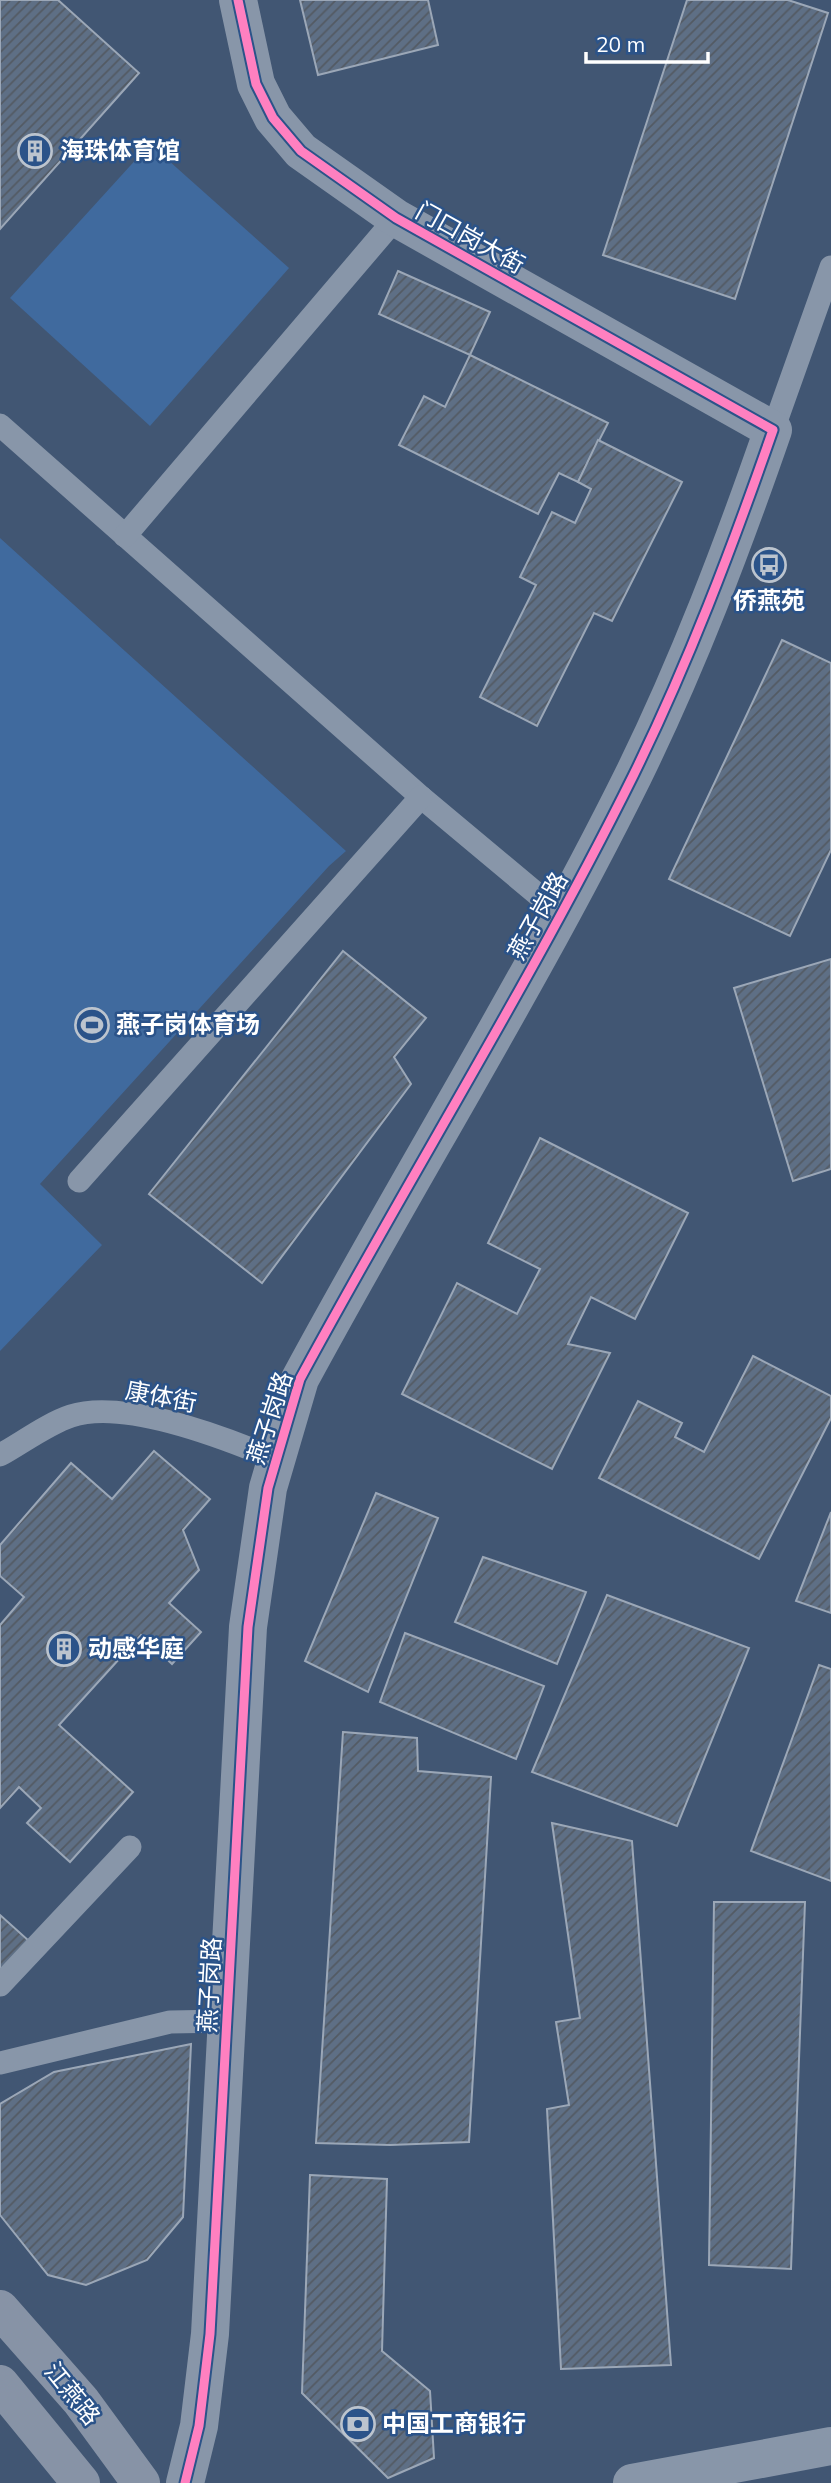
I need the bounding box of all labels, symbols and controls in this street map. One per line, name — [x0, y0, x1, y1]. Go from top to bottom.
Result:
scale bar — [586, 21, 708, 65]
text: 20 m — [596, 31, 645, 57]
building icon: 海珠体育馆 — [16, 132, 54, 170]
place label: 海珠体育馆 — [60, 135, 180, 165]
street label: 门口岗大街 — [411, 195, 530, 279]
bus stop icon: 侨燕苑 — [750, 546, 788, 584]
place label: 侨燕苑 — [733, 585, 805, 615]
street label: 燕子岗路 — [501, 866, 574, 965]
sports icon: 燕子岗体育场 — [73, 1006, 111, 1044]
place label: 燕子岗体育场 — [116, 1009, 260, 1039]
street label: 燕子岗路 — [240, 1367, 298, 1468]
street label: 康体街 — [123, 1374, 199, 1418]
building icon: 动感华庭 — [45, 1630, 83, 1668]
place label: 动感华庭 — [88, 1633, 184, 1663]
street label: 燕子岗路 — [192, 1936, 226, 2034]
street label: 江燕路 — [38, 2356, 107, 2431]
bank icon: 中国工商银行 — [339, 2405, 377, 2443]
place label: 中国工商银行 — [382, 2408, 526, 2438]

